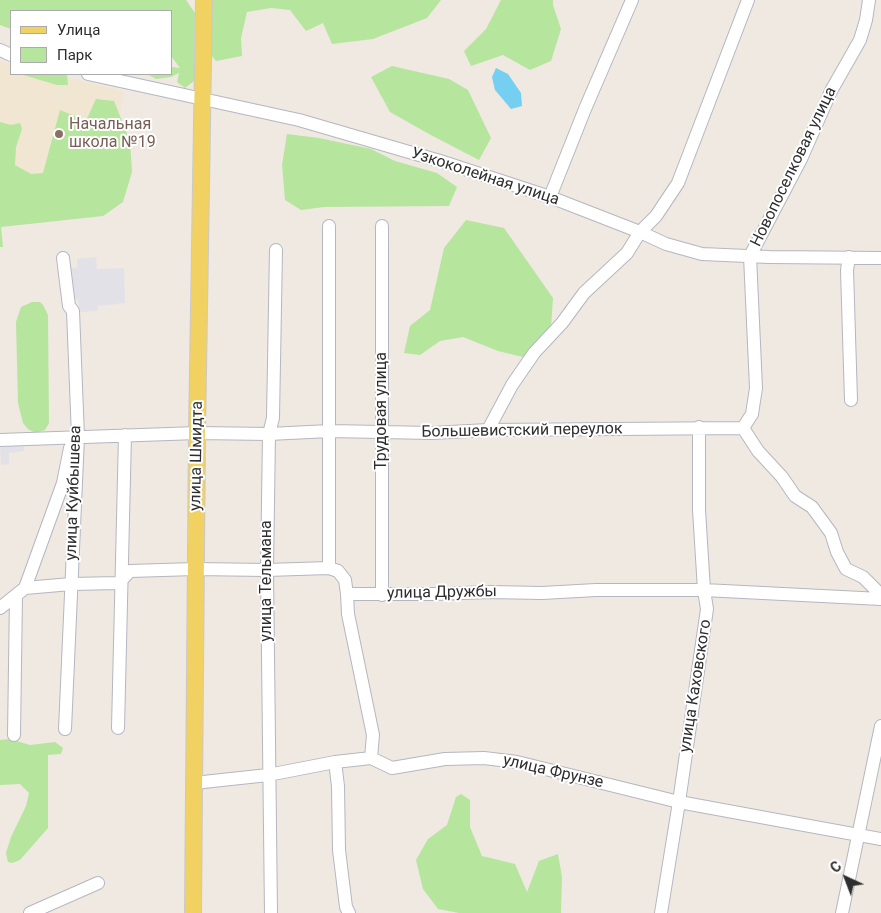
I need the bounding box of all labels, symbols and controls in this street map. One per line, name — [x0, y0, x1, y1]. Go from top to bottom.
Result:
legend — [10, 10, 172, 75]
text: Улица — [57, 21, 100, 39]
text: Парк — [57, 46, 92, 64]
street label: Новопоселковая улица — [747, 84, 841, 250]
place label: Начальная школа №19 — [69, 115, 156, 153]
marker: Начальная школа №19 — [53, 128, 65, 140]
street label: Узкоколейная улица — [409, 144, 561, 210]
street label: Трудовая улица — [372, 352, 392, 470]
street label: улица Шмидта — [186, 401, 208, 511]
street label: Большевистский переулок — [421, 420, 623, 442]
street label: улица Куйбышева — [62, 425, 86, 561]
street label: улица Тельмана — [257, 520, 277, 642]
street label: улица Дружбы — [387, 582, 497, 604]
street label: улица Каховского — [676, 618, 716, 754]
street label: улица Фрунзе — [501, 751, 605, 793]
north arrow — [821, 853, 871, 903]
text: С — [827, 858, 845, 876]

